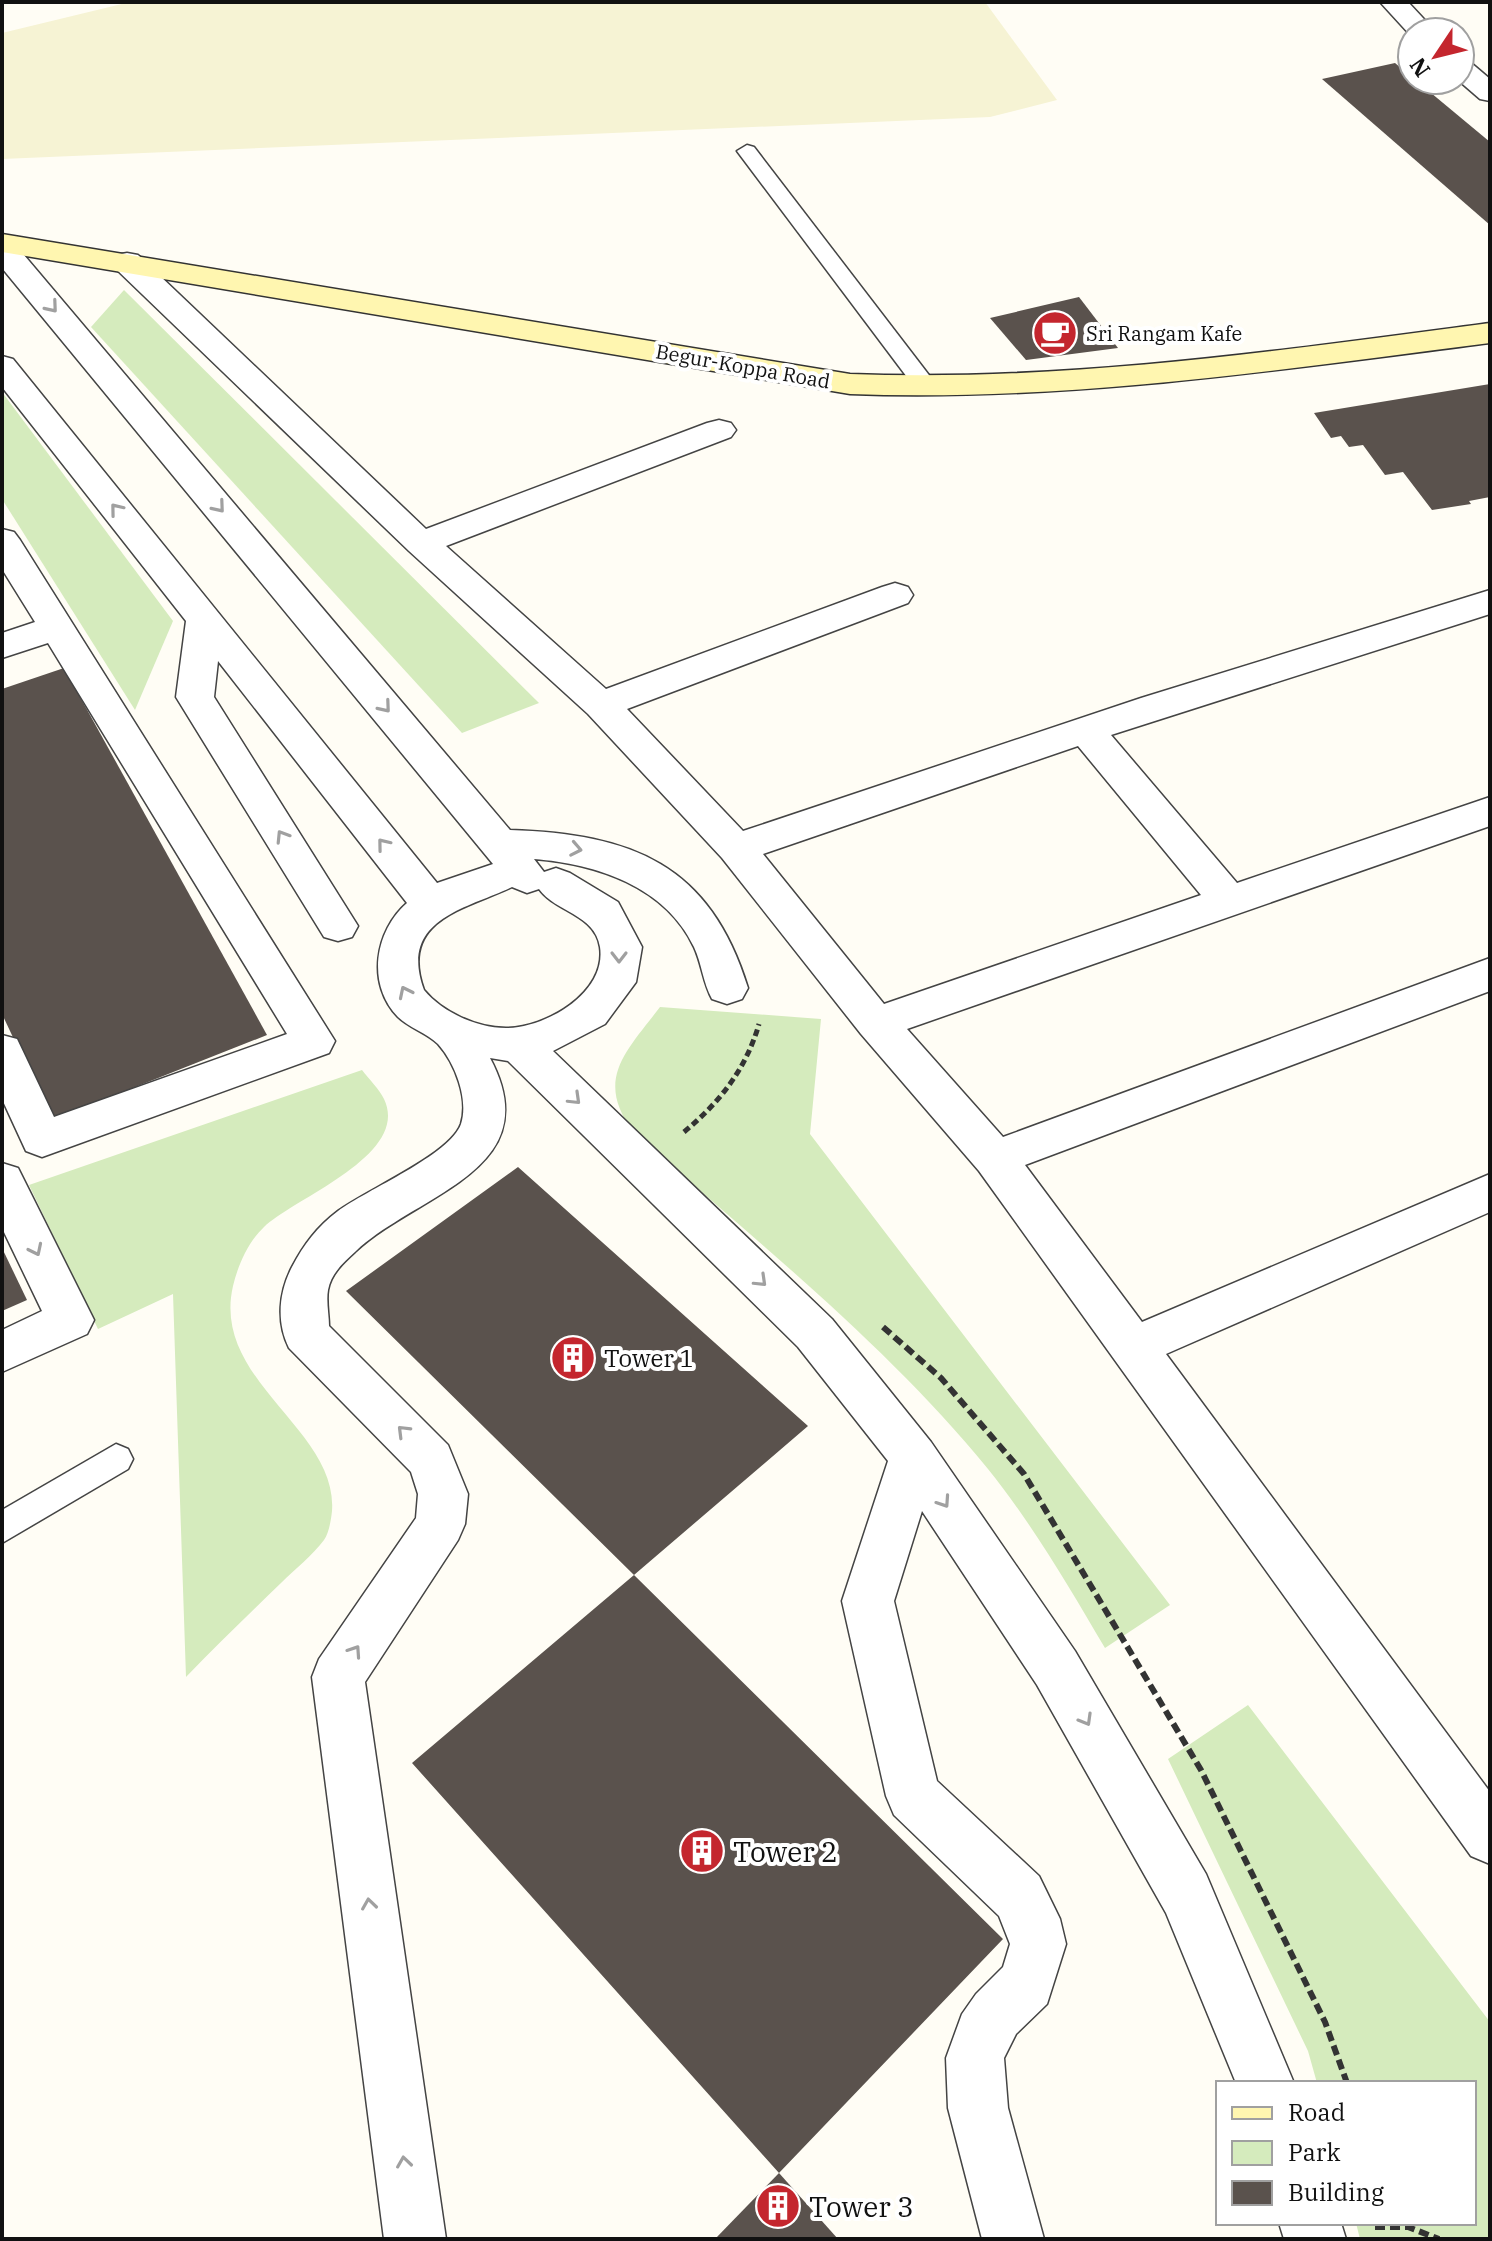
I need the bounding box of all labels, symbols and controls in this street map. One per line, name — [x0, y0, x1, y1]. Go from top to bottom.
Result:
north arrow — [1396, 16, 1476, 96]
text: N — [1402, 52, 1436, 83]
one-way arrow — [43, 298, 57, 313]
cafe icon: Sri Rangam Kafe — [1031, 309, 1079, 357]
place label: Sri Rangam Kafe — [1086, 320, 1242, 347]
street label: Begur-Koppa Road — [654, 337, 832, 395]
one-way arrow — [209, 498, 224, 512]
one-way arrow — [112, 504, 126, 519]
one-way arrow — [375, 698, 390, 712]
one-way arrow — [276, 830, 292, 845]
one-way arrow — [378, 839, 393, 853]
one-way arrow — [569, 840, 582, 857]
one-way arrow — [610, 951, 628, 964]
one-way arrow — [399, 985, 415, 1000]
one-way arrow — [566, 1090, 580, 1104]
one-way arrow — [26, 1242, 42, 1257]
one-way arrow — [752, 1271, 766, 1286]
building icon: Tower 1 — [549, 1334, 597, 1382]
place label: Tower 1 — [604, 1342, 694, 1374]
one-way arrow — [398, 1426, 412, 1440]
one-way arrow — [934, 1494, 949, 1508]
one-way arrow — [345, 1646, 360, 1660]
one-way arrow — [1076, 1711, 1092, 1726]
building icon: Tower 2 — [678, 1827, 726, 1875]
place label: Tower 2 — [733, 1833, 838, 1870]
one-way arrow — [361, 1897, 378, 1911]
legend — [1216, 2081, 1476, 2225]
text: Road — [1288, 2096, 1345, 2128]
text: Park — [1288, 2136, 1340, 2168]
one-way arrow — [396, 2155, 413, 2169]
text: Building — [1288, 2176, 1384, 2208]
building icon: Tower 3 — [754, 2182, 802, 2230]
place label: Tower 3 — [809, 2188, 914, 2225]

